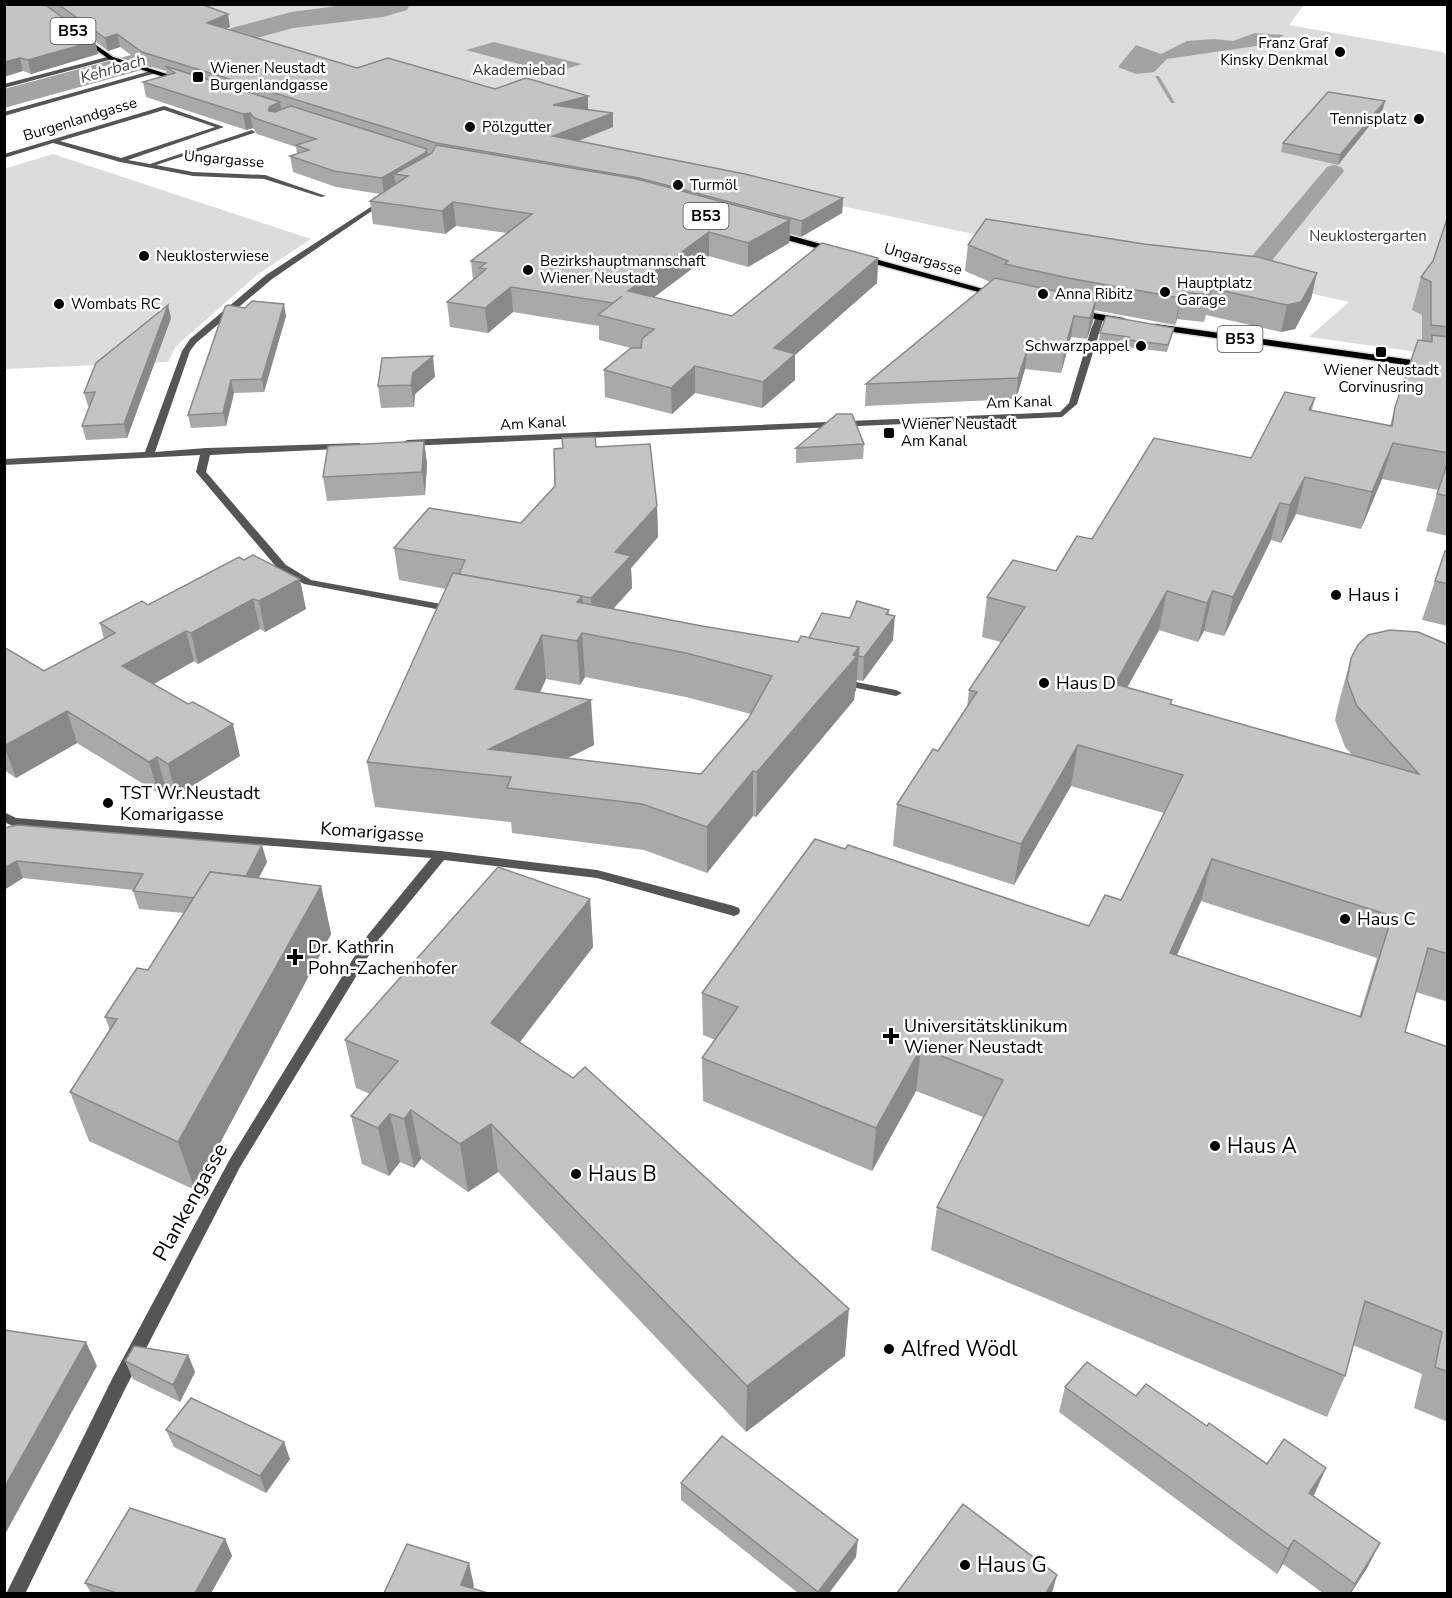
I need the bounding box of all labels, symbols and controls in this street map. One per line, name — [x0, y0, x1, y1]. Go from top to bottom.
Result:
road number: B53 — [50, 18, 96, 44]
place label: Franz Graf Kinsky Denkmal — [1220, 33, 1329, 70]
marker: Franz Graf Kinsky Denkmal — [1333, 45, 1347, 59]
water label: Kehrbach — [78, 49, 148, 89]
place label: Wiener Neustadt Burgenlandgasse — [210, 58, 328, 95]
park label: Akademiebad — [473, 60, 565, 80]
marker: Wiener Neustadt Burgenlandgasse — [191, 70, 205, 84]
street label: Burgenlandgasse — [21, 92, 139, 146]
place label: Tennisplatz — [1330, 109, 1407, 129]
marker: Tennisplatz — [1412, 112, 1426, 126]
place label: Pölzgutter — [482, 117, 552, 137]
marker: Pölzgutter — [463, 120, 477, 134]
street label: Ungargasse — [183, 146, 265, 172]
place label: Turmöl — [690, 175, 738, 195]
marker: Turmöl — [671, 178, 685, 192]
road number: B53 — [684, 203, 728, 229]
park label: Neuklostergarten — [1309, 226, 1427, 246]
street label: Ungargasse — [882, 238, 965, 280]
place label: Neuklosterwiese — [156, 246, 269, 266]
marker: Neuklosterwiese — [137, 249, 151, 263]
place label: Bezirkshauptmannschaft Wiener Neustadt — [540, 251, 706, 288]
marker: Bezirkshauptmannschaft Wiener Neustadt — [521, 263, 535, 277]
place label: Hauptplatz Garage — [1177, 273, 1252, 310]
place label: Anna Ribitz — [1055, 284, 1133, 304]
marker: Hauptplatz Garage — [1158, 285, 1172, 299]
marker: Anna Ribitz — [1036, 287, 1050, 301]
place label: Wombats RC — [71, 294, 161, 314]
marker: Wombats RC — [52, 297, 66, 311]
road number: B53 — [1218, 326, 1262, 352]
place label: Schwarzpappel — [1025, 336, 1130, 356]
marker: Schwarzpappel — [1134, 339, 1148, 353]
marker: Wiener Neustadt Corvinusring — [1374, 345, 1388, 359]
place label: Wiener Neustadt Corvinusring — [1323, 360, 1440, 397]
street label: Am Kanal — [986, 391, 1053, 413]
street label: Am Kanal — [500, 411, 567, 435]
place label: Wiener Neustadt Am Kanal — [901, 414, 1017, 451]
marker: Wiener Neustadt Am Kanal — [882, 426, 896, 440]
place label: Haus i — [1348, 583, 1399, 607]
marker: Haus i — [1329, 588, 1343, 602]
place label: Haus D — [1056, 671, 1116, 695]
marker: Haus D — [1037, 676, 1051, 690]
place label: TST Wr.Neustadt Komarigasse — [120, 781, 261, 826]
marker: TST Wr.Neustadt Komarigasse — [101, 796, 115, 810]
street label: Komarigasse — [319, 816, 425, 848]
place label: Haus C — [1357, 907, 1416, 931]
marker: Haus C — [1338, 912, 1352, 926]
place label: Dr. Kathrin Pohn-Zachenhofer — [308, 935, 458, 980]
marker: Dr. Kathrin Pohn-Zachenhofer — [286, 948, 304, 966]
place label: Universitätsklinikum Wiener Neustadt — [904, 1014, 1068, 1059]
marker: Universitätsklinikum Wiener Neustadt — [882, 1027, 900, 1045]
place label: Haus A — [1227, 1132, 1297, 1160]
street label: Plankengasse — [146, 1138, 234, 1266]
marker: Haus A — [1208, 1139, 1222, 1153]
place label: Haus B — [588, 1160, 657, 1188]
marker: Haus B — [569, 1167, 583, 1181]
place label: Alfred Wödl — [901, 1335, 1018, 1363]
marker: Alfred Wödl — [882, 1342, 896, 1356]
place label: Haus G — [977, 1551, 1047, 1579]
marker: Haus G — [958, 1558, 972, 1572]

